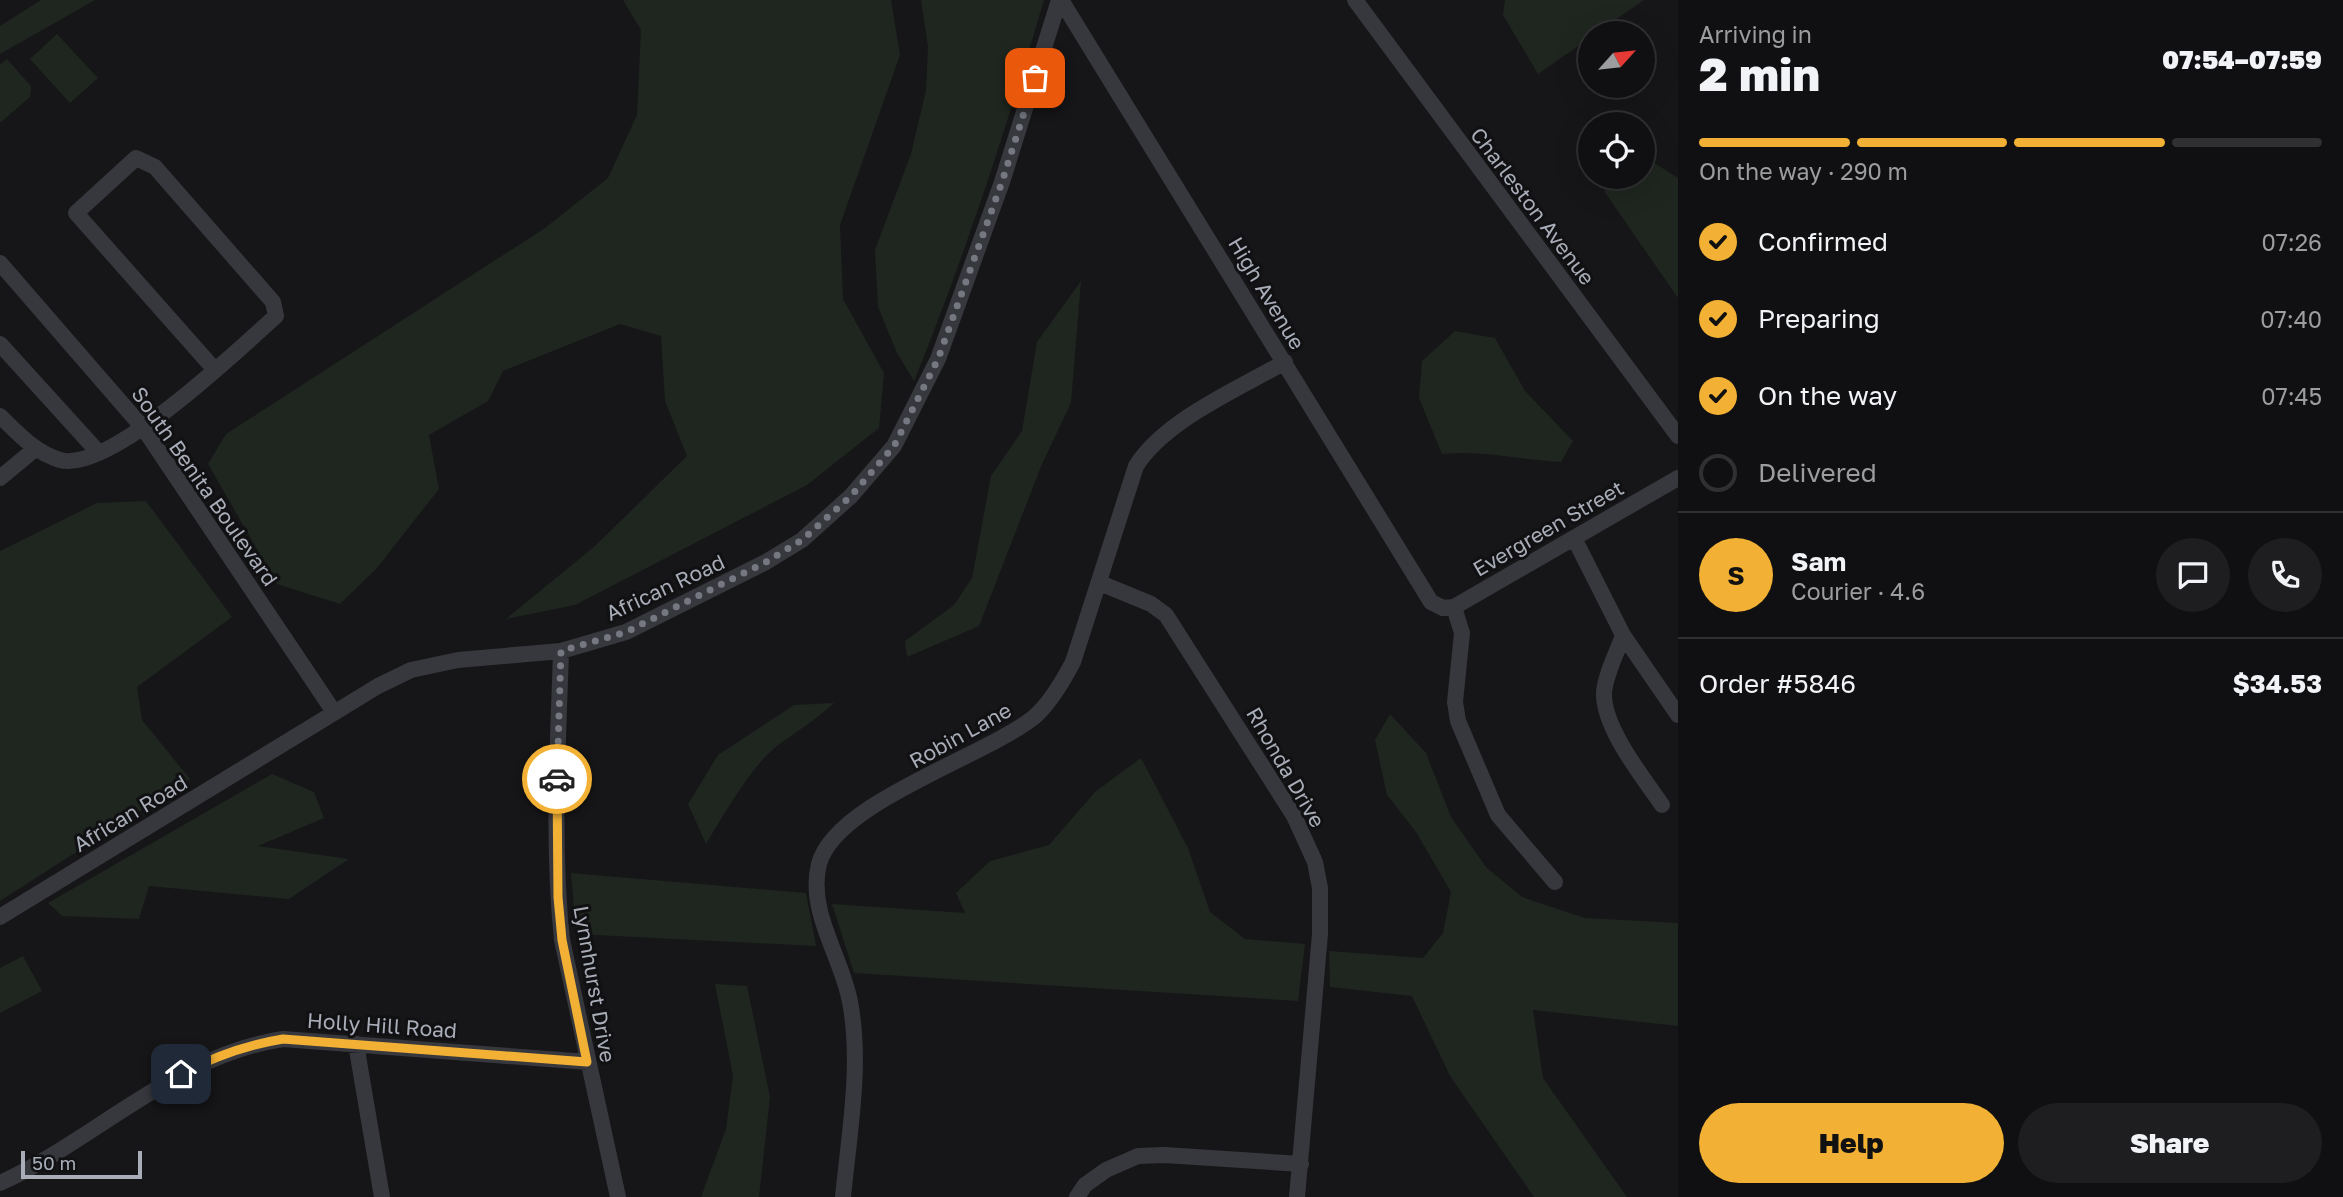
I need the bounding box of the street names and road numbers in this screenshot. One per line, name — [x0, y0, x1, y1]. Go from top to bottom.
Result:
street label: Charleston Avenue — [1465, 122, 1601, 290]
street label: High Avenue — [1223, 232, 1311, 354]
street label: South Benita Boulevard — [126, 381, 284, 591]
street label: Evergreen Street — [1468, 474, 1628, 582]
street label: African Road — [601, 548, 729, 626]
street label: Robin Lane — [904, 696, 1016, 774]
street label: Rhonda Drive — [1241, 702, 1331, 832]
street label: African Road — [68, 769, 192, 857]
street label: Lynnhurst Drive — [568, 904, 622, 1064]
street label: Holly Hill Road — [306, 1007, 458, 1043]

